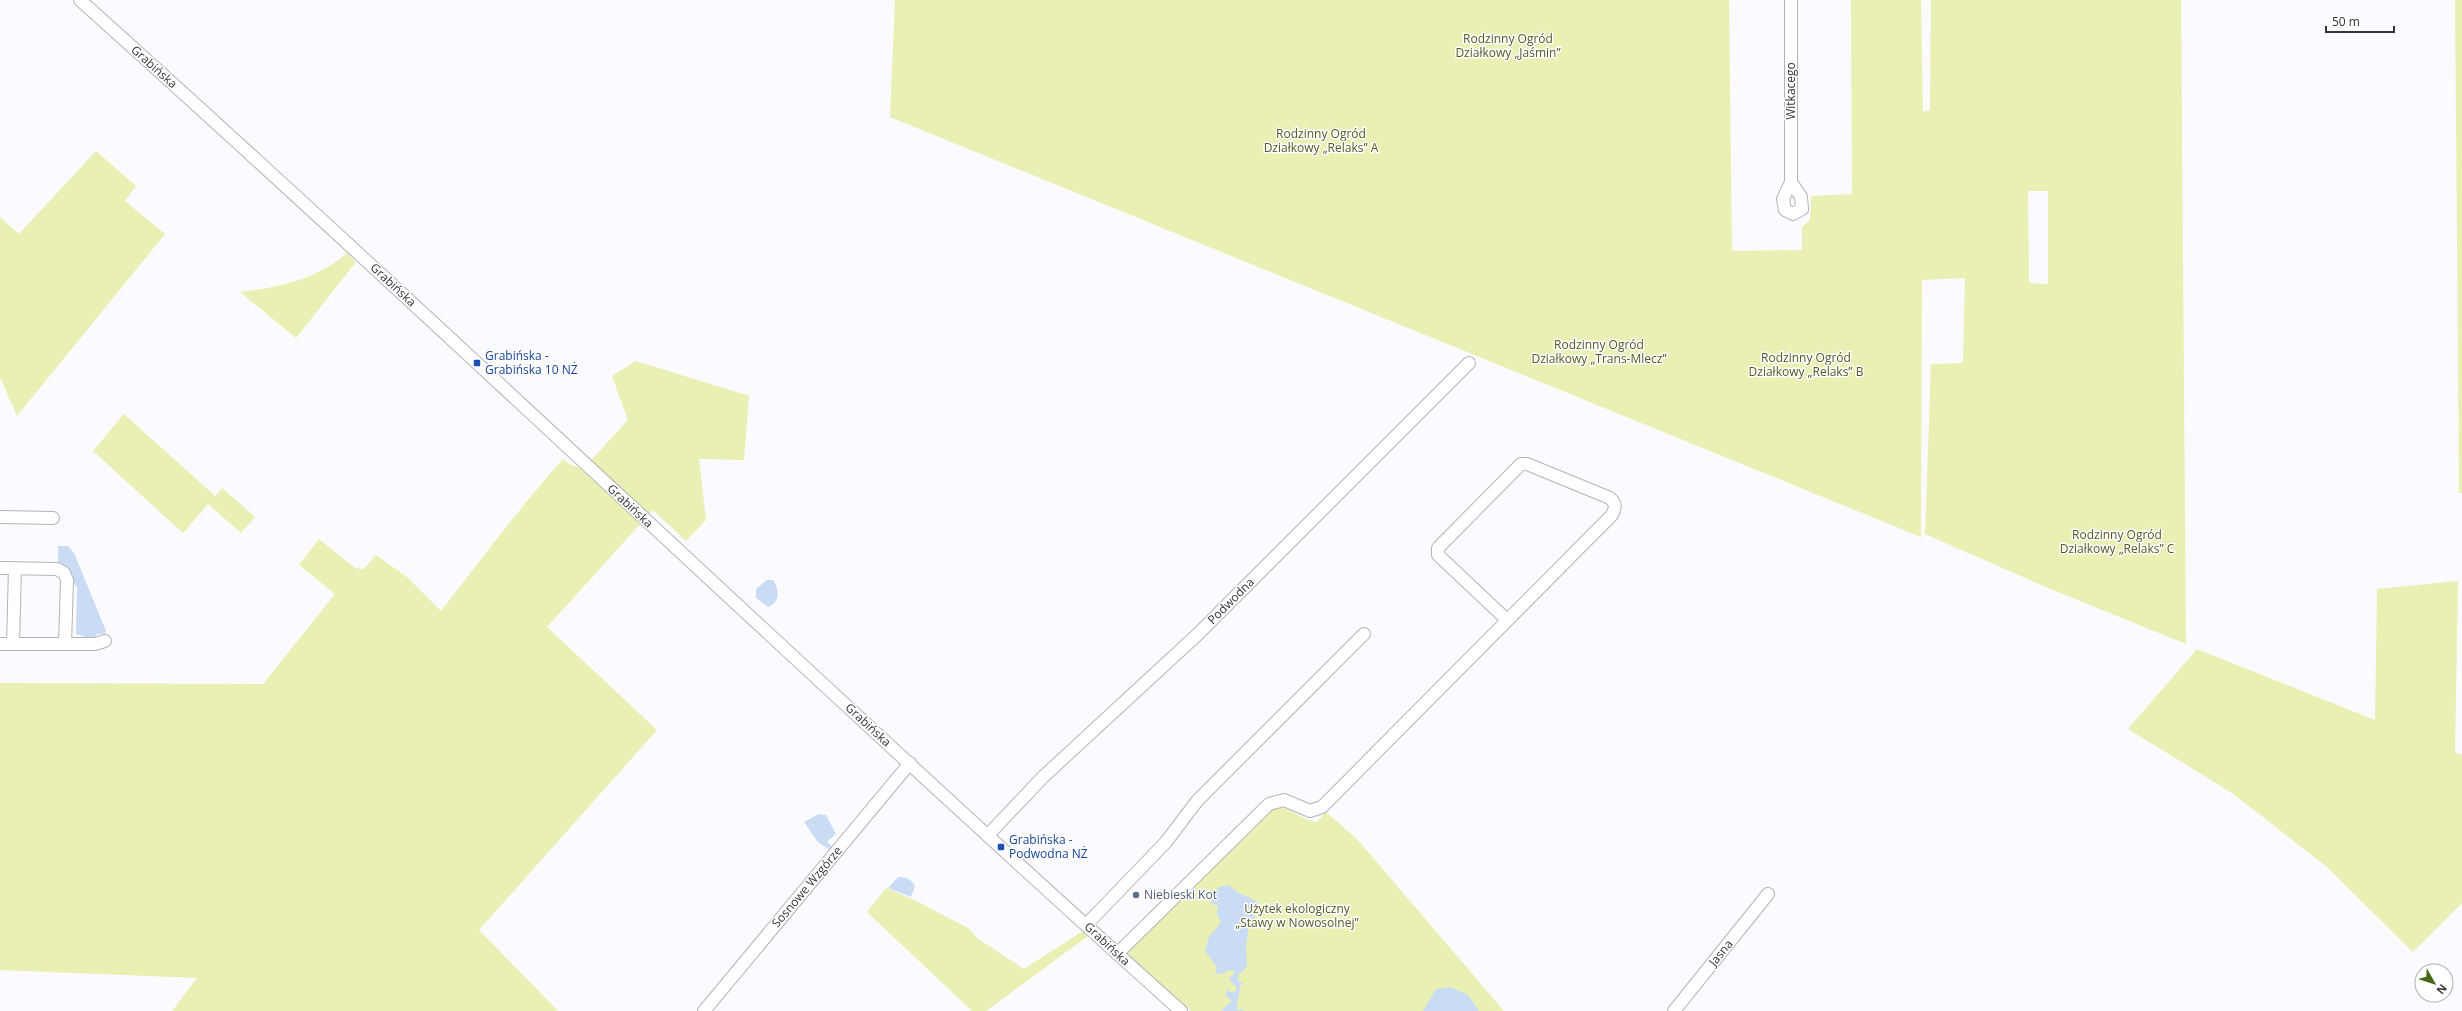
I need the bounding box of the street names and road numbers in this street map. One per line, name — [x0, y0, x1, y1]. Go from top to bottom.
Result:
street label: Grabińska — [128, 41, 181, 92]
street label: Witkacego — [1782, 62, 1799, 120]
street label: Grabińska — [367, 259, 420, 310]
street label: Grabińska — [604, 480, 657, 531]
street label: Podwodna — [1204, 574, 1258, 628]
street label: Grabińska — [842, 699, 895, 750]
street label: Sosnowe Wzgórze — [768, 842, 846, 931]
street label: Grabińska — [1081, 918, 1134, 969]
street label: Jasna — [1704, 936, 1737, 970]

